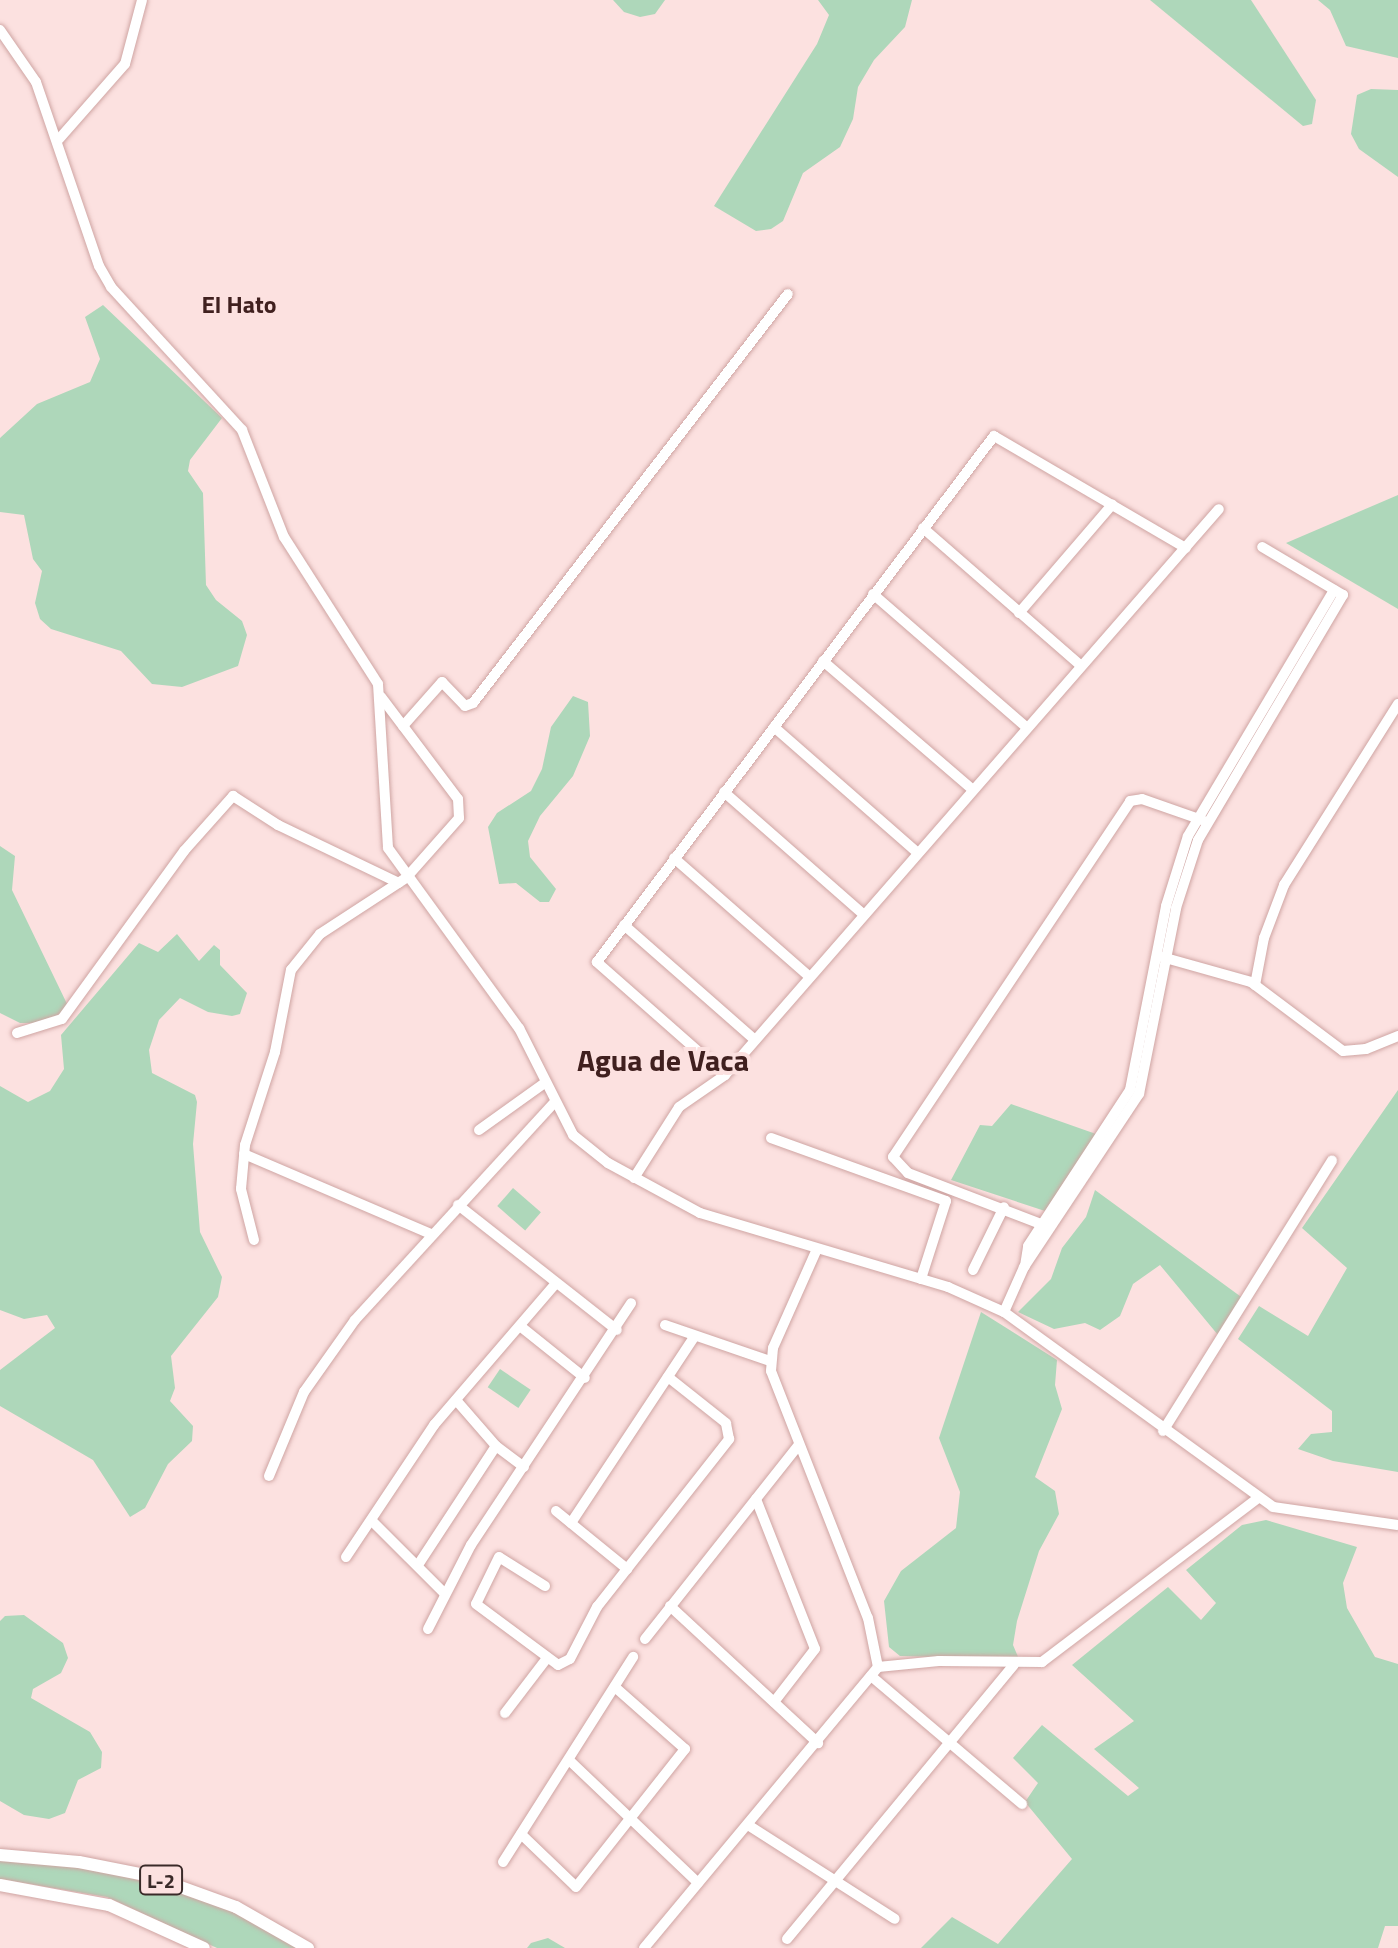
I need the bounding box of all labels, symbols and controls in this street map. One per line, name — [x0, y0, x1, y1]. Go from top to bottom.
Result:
district label: El Hato — [201, 291, 277, 319]
district label: Agua de Vaca — [577, 1042, 749, 1078]
road number: L-2 — [139, 1864, 183, 1896]

